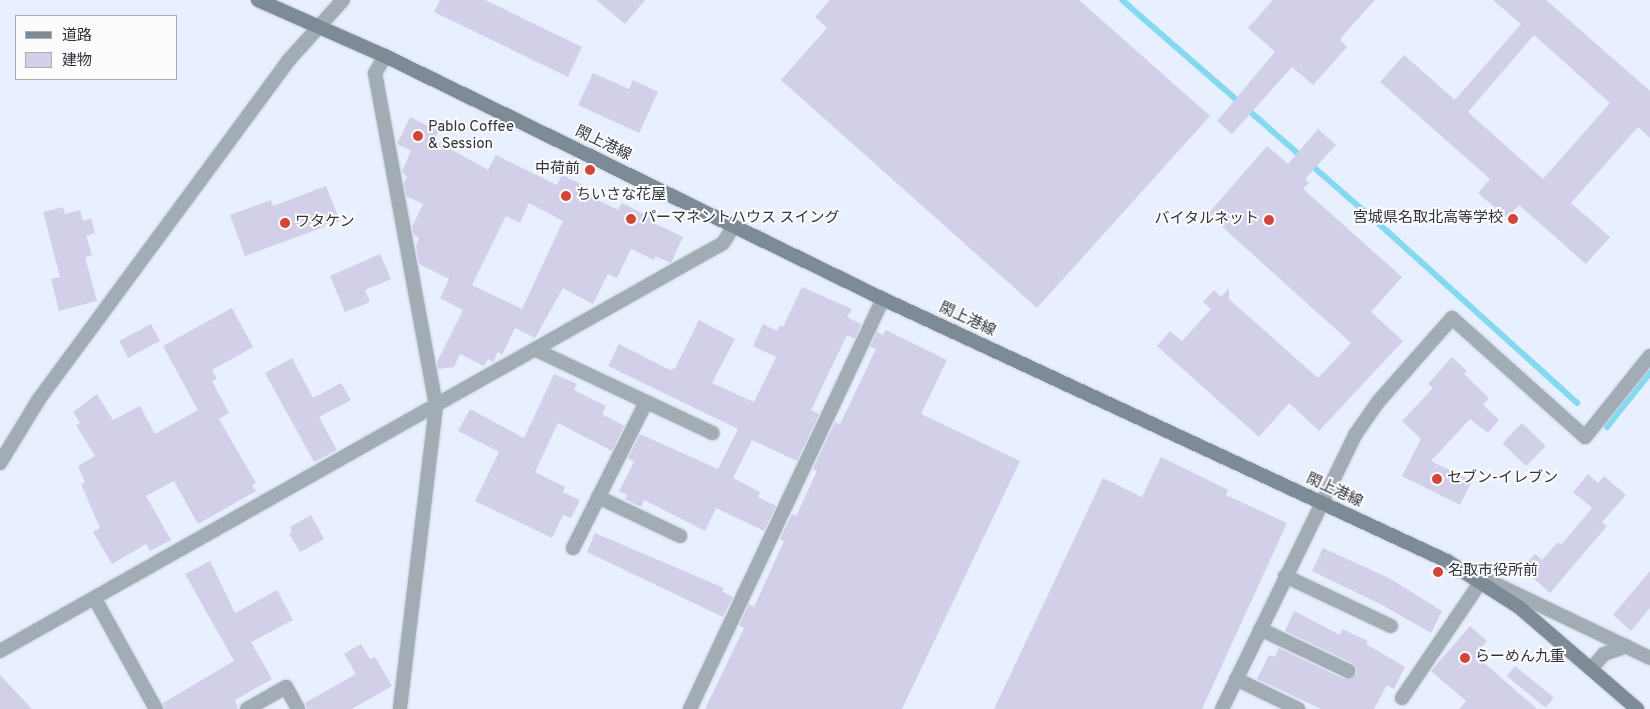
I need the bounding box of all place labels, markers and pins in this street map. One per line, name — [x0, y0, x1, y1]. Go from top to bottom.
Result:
place label: Pablo Coffee & Session — [428, 118, 514, 153]
marker: Pablo Coffee & Session — [412, 130, 424, 142]
place label: 中荷前 — [535, 161, 580, 179]
marker: 中荷前 — [584, 164, 596, 176]
place label: ちいさな花屋 — [576, 187, 666, 205]
marker: ちいさな花屋 — [560, 190, 572, 202]
place label: パーマネントハウス スイング — [641, 210, 840, 228]
place label: 宮城県名取北高等学校 — [1353, 210, 1503, 228]
place label: バイタルネット — [1154, 211, 1259, 229]
marker: パーマネントハウス スイング — [625, 213, 637, 225]
marker: 宮城県名取北高等学校 — [1507, 213, 1519, 225]
place label: ワタケン — [295, 214, 355, 232]
marker: バイタルネット — [1263, 214, 1275, 226]
marker: ワタケン — [279, 217, 291, 229]
place label: セブン-イレブン — [1447, 470, 1558, 488]
marker: セブン-イレブン — [1431, 473, 1443, 485]
place label: 名取市役所前 — [1448, 563, 1538, 581]
marker: 名取市役所前 — [1432, 566, 1444, 578]
place label: らーめん九重 — [1475, 649, 1565, 667]
marker: らーめん九重 — [1459, 652, 1471, 664]

